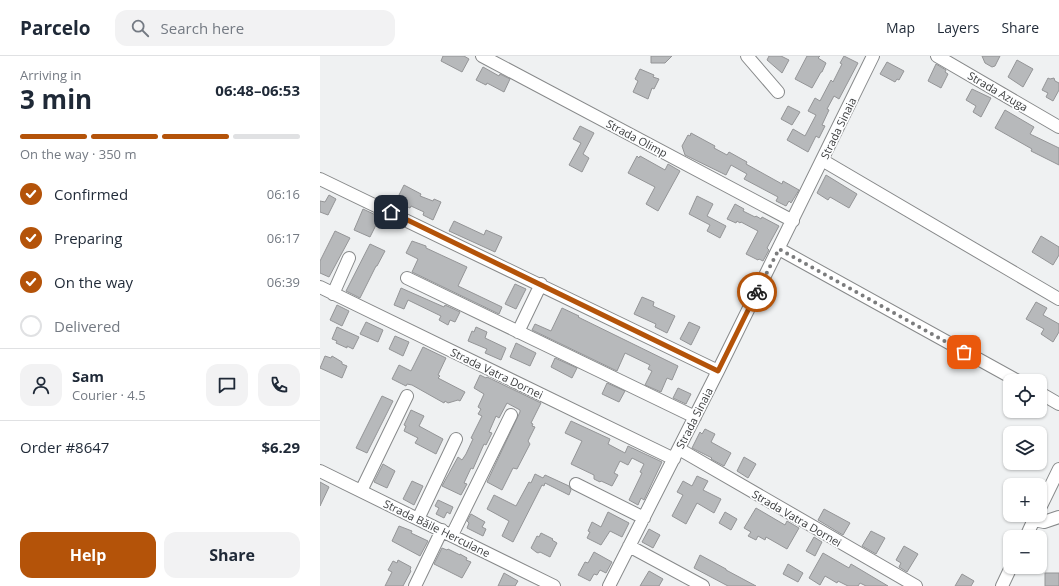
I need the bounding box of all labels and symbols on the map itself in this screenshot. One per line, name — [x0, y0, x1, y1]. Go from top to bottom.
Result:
street label: Strada Azuga — [965, 68, 1031, 114]
street label: Strada Sinaia — [817, 95, 859, 161]
street label: Strada Olimp — [604, 116, 670, 161]
pin — [374, 195, 408, 229]
courier — [737, 272, 777, 312]
pin — [947, 335, 981, 369]
street label: Strada Vatra Dornei — [448, 344, 546, 402]
street label: Strada Sinaia — [672, 385, 716, 451]
street label: Strada Vatra Dornei — [749, 486, 845, 550]
street label: Strada Băile Herculane — [381, 496, 493, 560]

